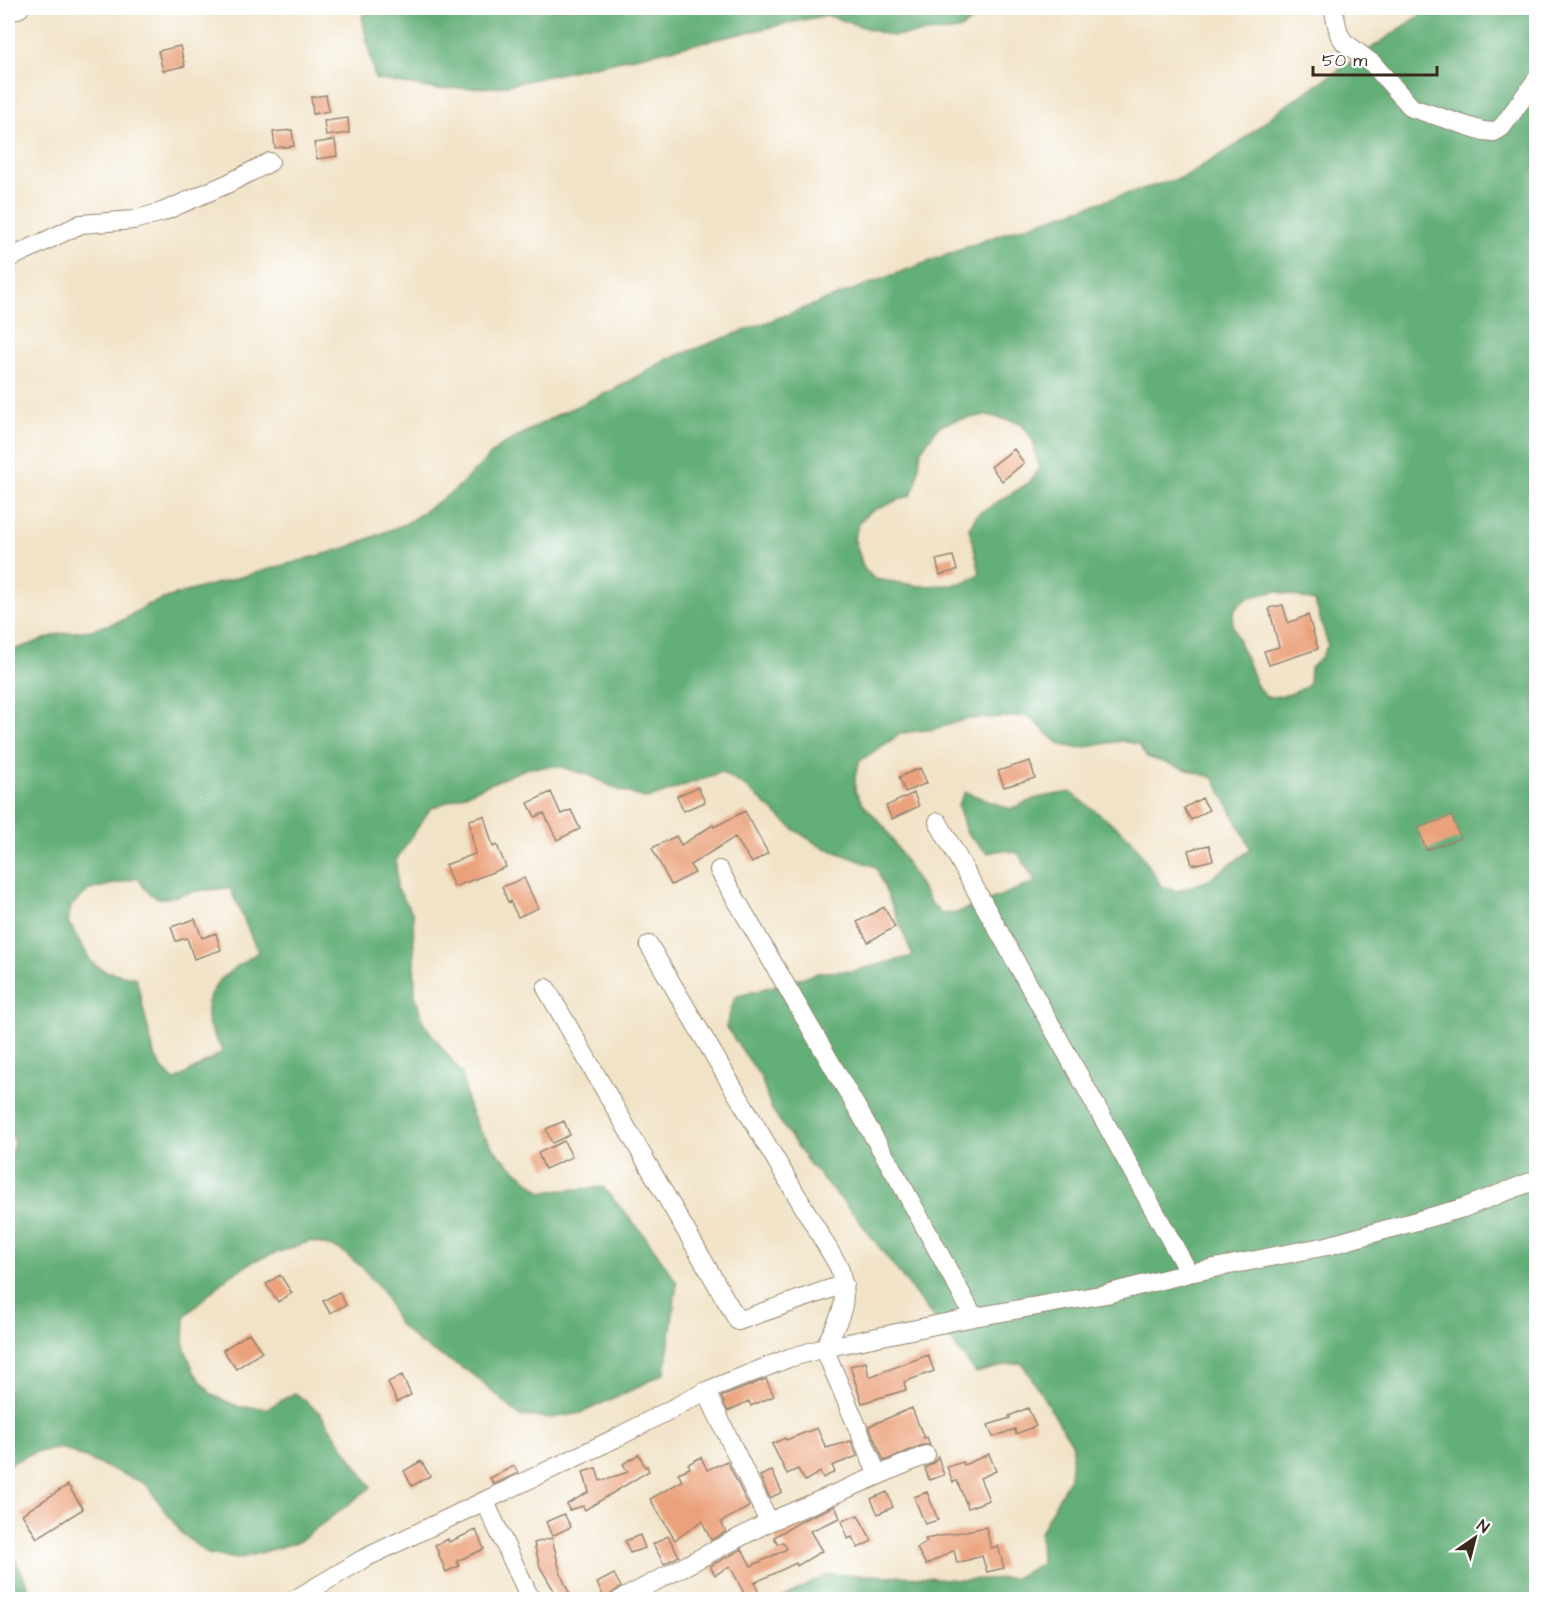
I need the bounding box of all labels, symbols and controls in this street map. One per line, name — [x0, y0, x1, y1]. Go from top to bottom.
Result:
scale bar — [1313, 39, 1438, 77]
text: 50 m — [1322, 48, 1367, 73]
north arrow — [1445, 1508, 1505, 1568]
text: N — [1473, 1515, 1493, 1538]

